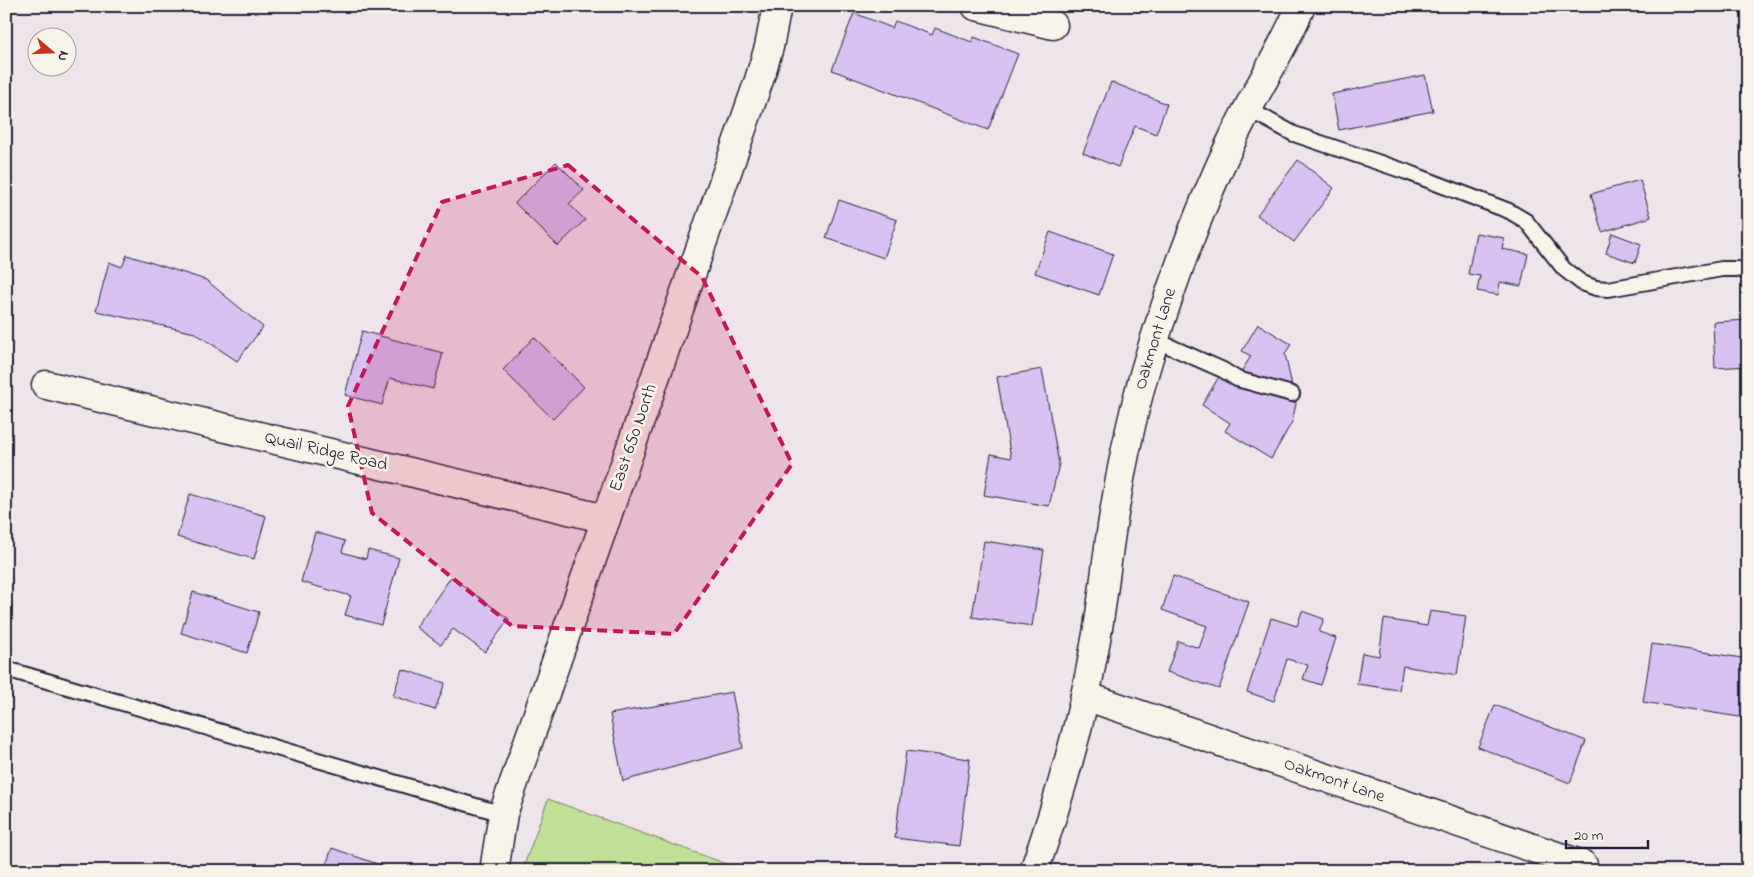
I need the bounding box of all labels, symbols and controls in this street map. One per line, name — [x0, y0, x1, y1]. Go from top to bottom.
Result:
north arrow — [28, 28, 78, 78]
text: N — [51, 48, 74, 64]
street label: Oakmont Lane — [1128, 284, 1184, 393]
street label: East 650 North — [603, 381, 665, 495]
street label: Quail Ridge Road — [262, 425, 390, 480]
street label: Oakmont Lane — [1280, 752, 1389, 811]
scale bar — [1566, 817, 1649, 849]
text: 20 m — [1574, 825, 1604, 847]

